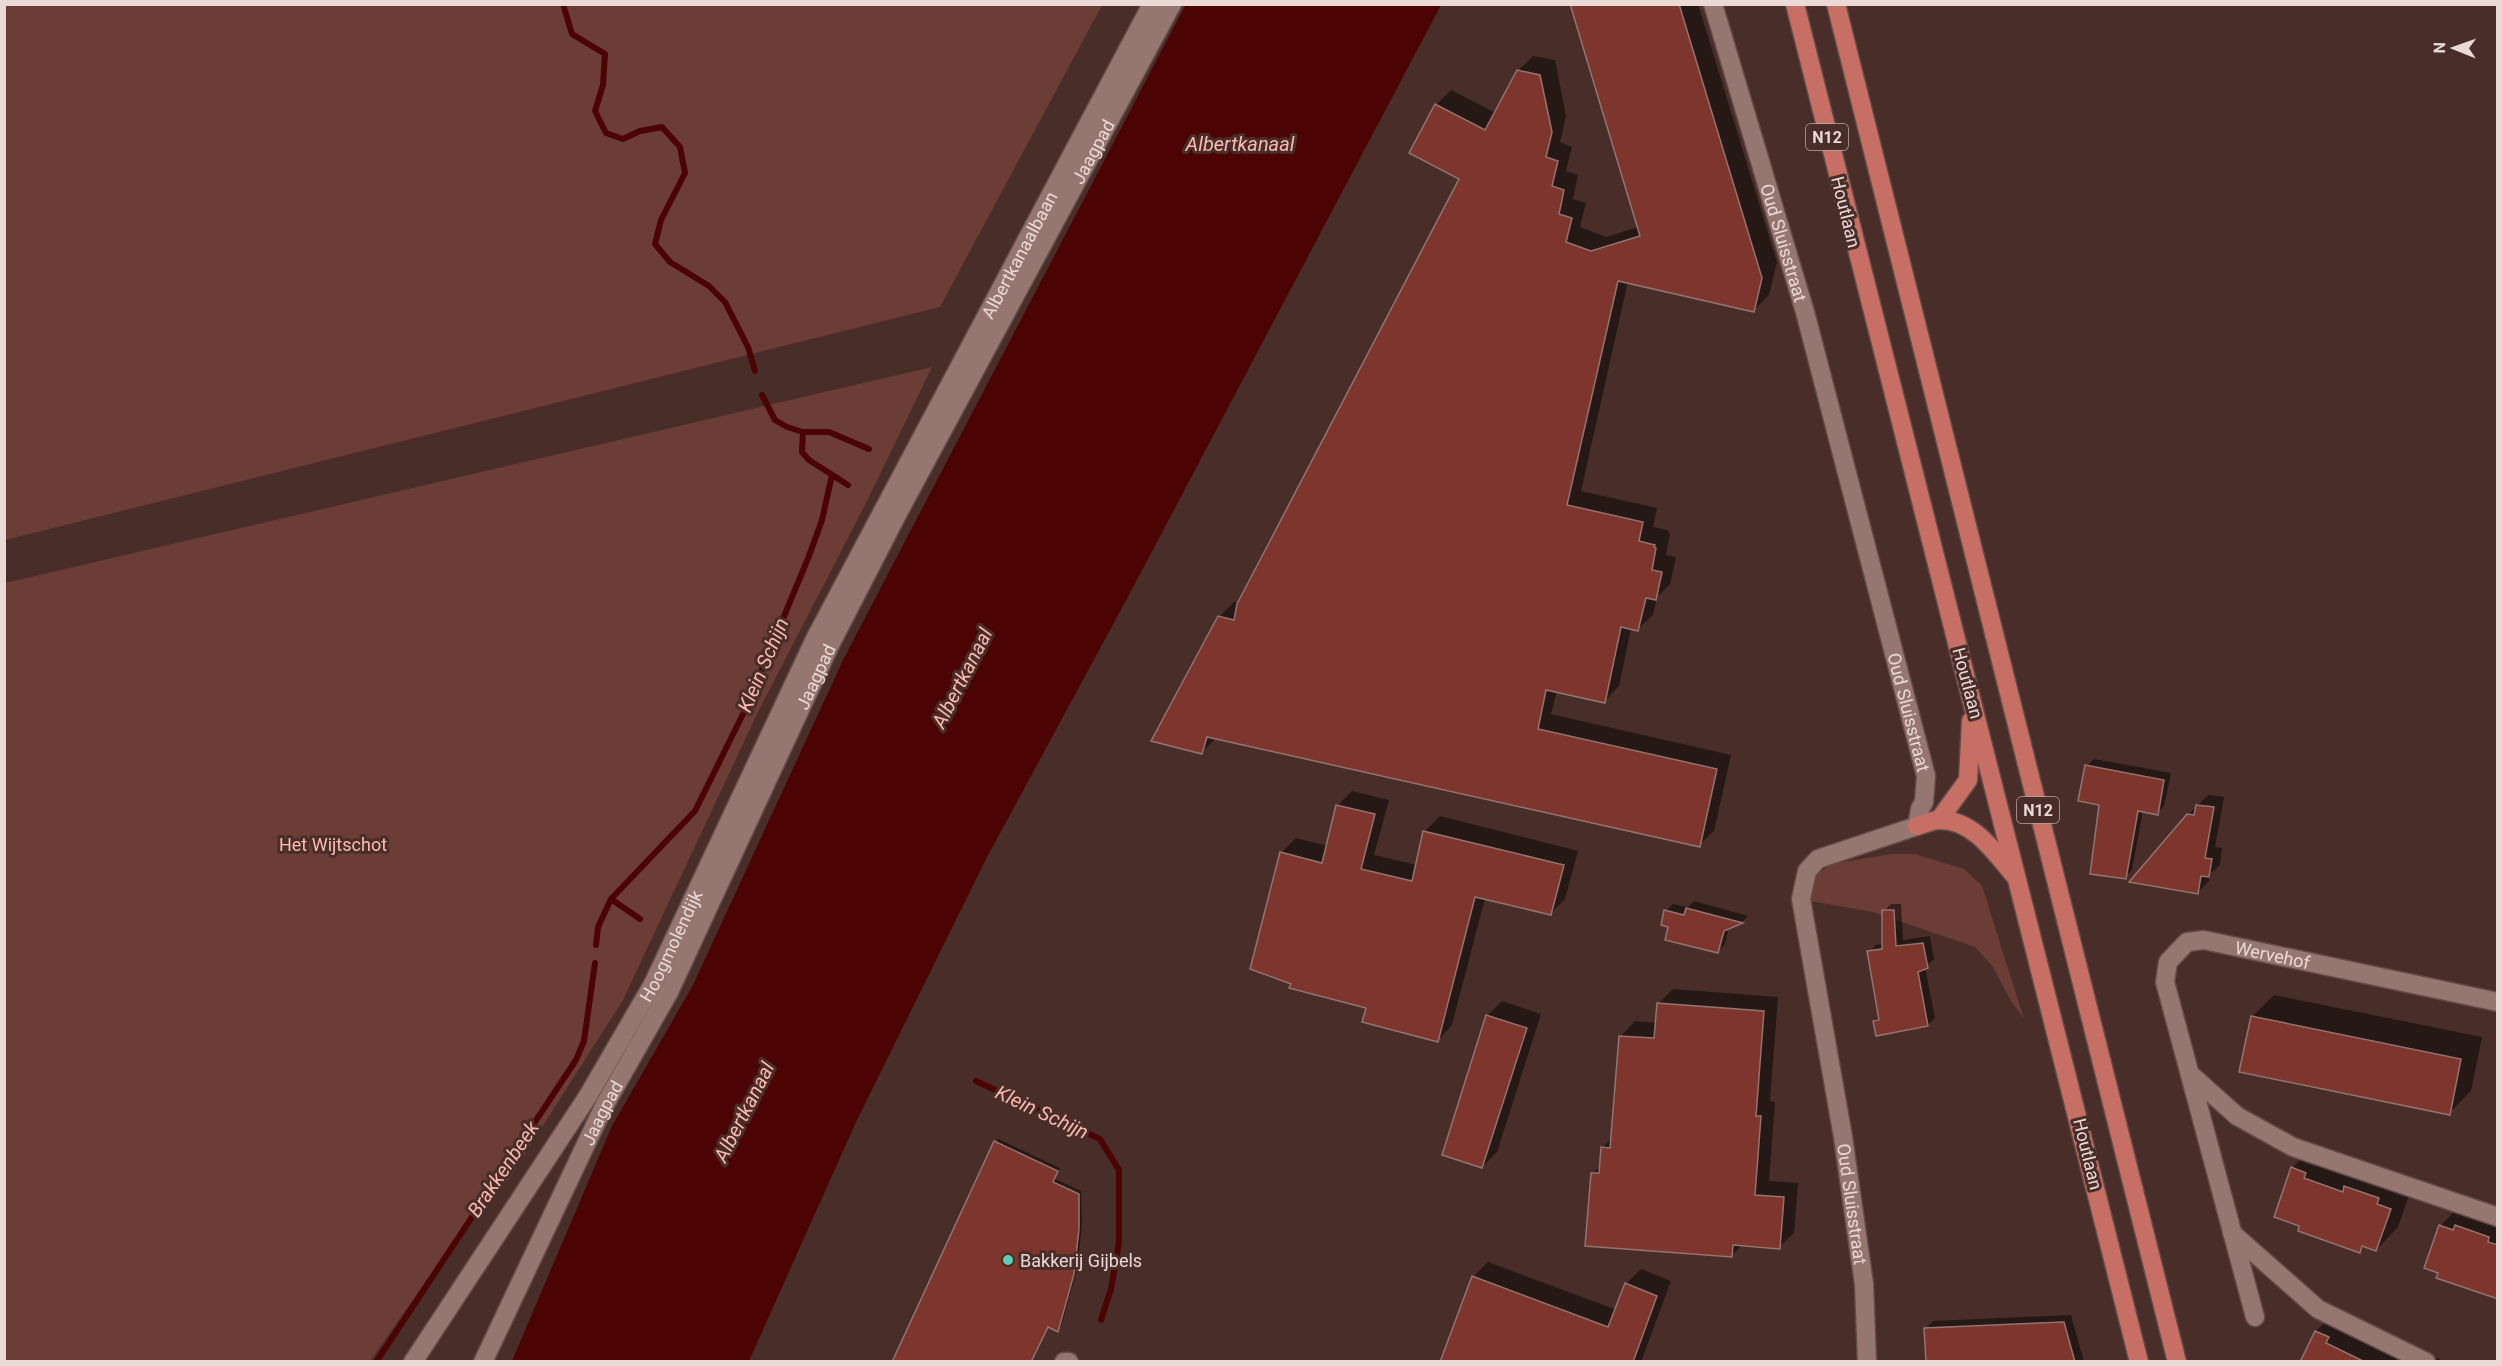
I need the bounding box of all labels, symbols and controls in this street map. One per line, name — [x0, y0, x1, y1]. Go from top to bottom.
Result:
north arrow — [2424, 18, 2484, 78]
text: N — [2430, 42, 2449, 54]
street label: Jaagpad — [1067, 116, 1118, 187]
road number: N12 — [1806, 124, 1848, 150]
water label: Albertkanaal — [1185, 132, 1295, 156]
street label: Houtlaan — [1827, 174, 1865, 250]
street label: Oud Sluisstraat — [1757, 181, 1812, 304]
street label: Albertkanaalbaan — [977, 188, 1061, 322]
water label: Klein Schijn — [732, 614, 794, 716]
water label: Albertkanaal — [926, 624, 998, 733]
street label: Jaagpad — [791, 641, 839, 713]
street label: Houtlaan — [1948, 645, 1988, 721]
street label: Oud Sluisstraat — [1884, 650, 1935, 774]
road number: N12 — [2017, 797, 2059, 823]
park label: Het Wijtschot — [279, 834, 387, 855]
street label: Hoogmolendijk — [635, 886, 707, 1005]
street label: Wervehof — [2233, 936, 2313, 973]
water label: Albertkanaal — [708, 1058, 780, 1167]
street label: Jaagpad — [577, 1077, 627, 1148]
water label: Klein Schijn — [992, 1080, 1092, 1144]
water label: Brakkenbeek — [462, 1115, 545, 1222]
street label: Houtlaan — [2069, 1116, 2107, 1192]
street label: Oud Sluisstraat — [1834, 1142, 1872, 1266]
place label: Bakkerij Gijbels — [1020, 1250, 1142, 1271]
marker: Bakkerij Gijbels — [1001, 1253, 1015, 1267]

